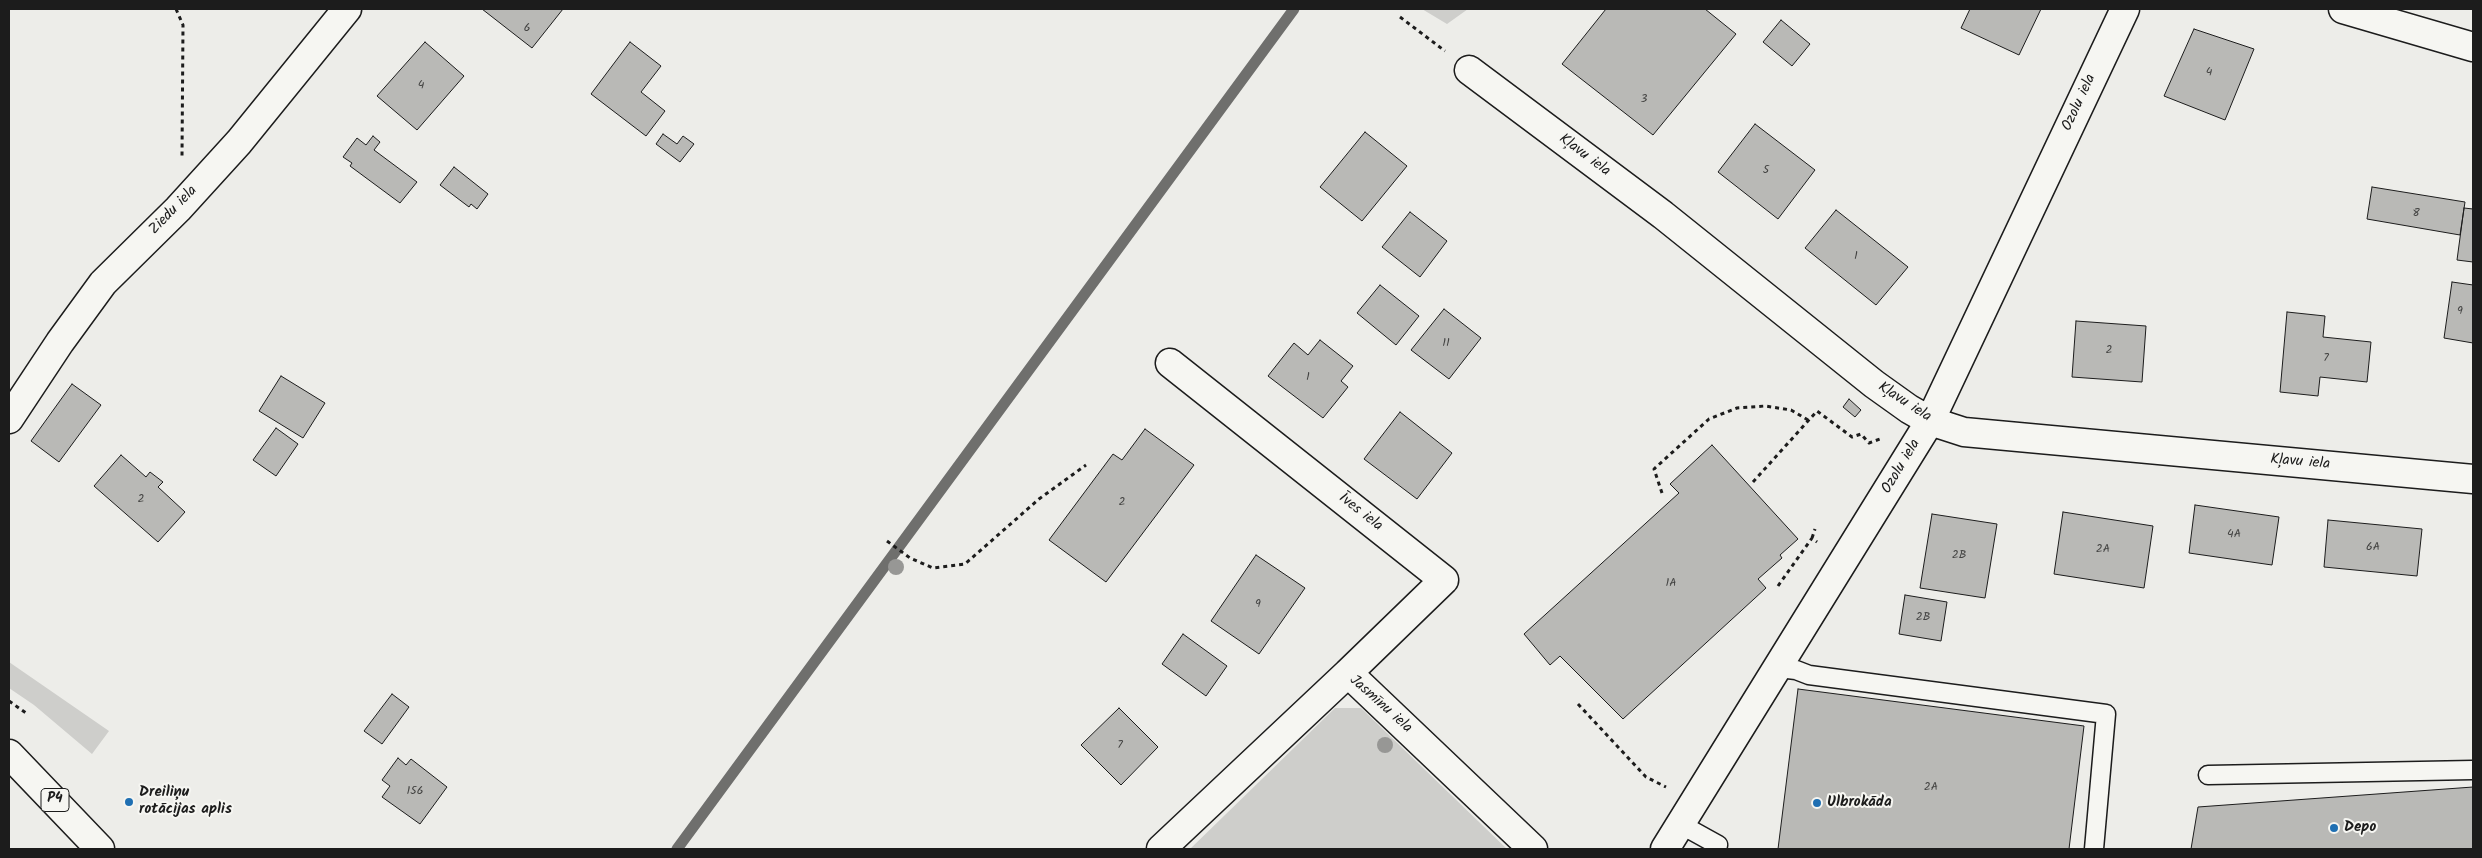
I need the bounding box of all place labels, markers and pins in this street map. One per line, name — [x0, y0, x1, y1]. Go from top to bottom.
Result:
place label: Dreiliņu rotācijas aplis — [139, 784, 232, 819]
place label: Ulbrokāda — [1827, 794, 1892, 812]
marker: Dreiliņu rotācijas aplis — [123, 796, 135, 808]
marker: Ulbrokāda — [1811, 797, 1823, 809]
place label: Depo — [2344, 819, 2376, 837]
marker: Depo — [2328, 822, 2340, 834]

